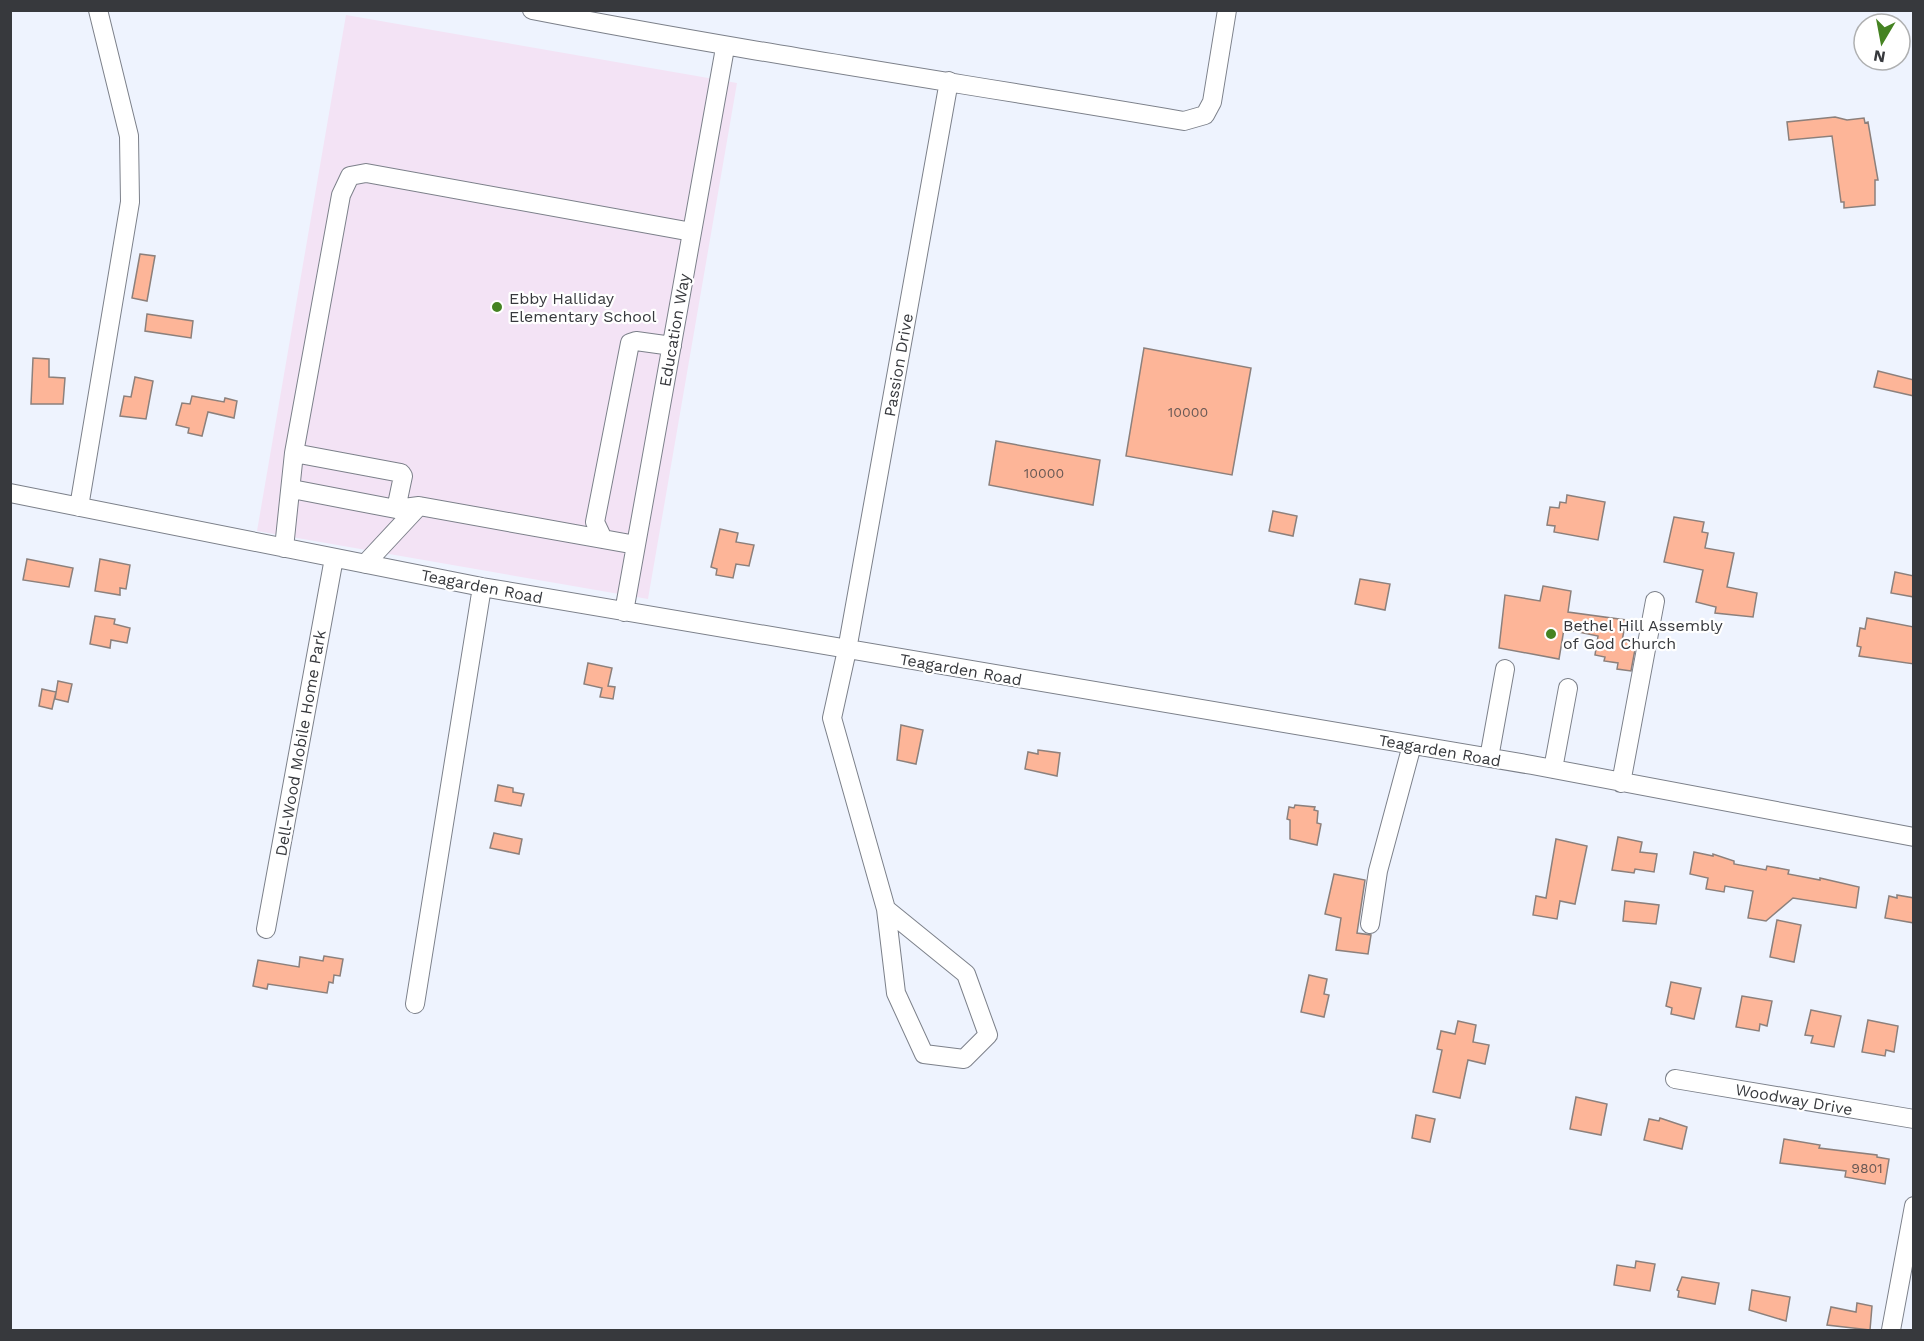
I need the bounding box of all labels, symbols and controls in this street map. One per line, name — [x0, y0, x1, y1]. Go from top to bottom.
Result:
north arrow — [1852, 12, 1912, 72]
text: N — [1872, 46, 1887, 67]
street label: Education Way — [655, 271, 694, 388]
place label: Ebby Halliday Elementary School — [509, 289, 657, 326]
marker: Ebby Halliday Elementary School — [490, 300, 504, 314]
street label: Passion Drive — [880, 312, 917, 418]
house number: 10000 — [1168, 404, 1208, 420]
house number: 10000 — [1024, 465, 1064, 481]
street label: Teagarden Road — [419, 565, 544, 608]
place label: Bethel Hill Assembly of God Church — [1563, 616, 1723, 653]
marker: Bethel Hill Assembly of God Church — [1544, 627, 1558, 641]
street label: Dell-Wood Mobile Home Park — [271, 628, 330, 858]
street label: Teagarden Road — [898, 649, 1023, 690]
street label: Teagarden Road — [1377, 730, 1502, 771]
street label: Woodway Drive — [1734, 1080, 1854, 1119]
house number: 9801 — [1851, 1160, 1883, 1176]

